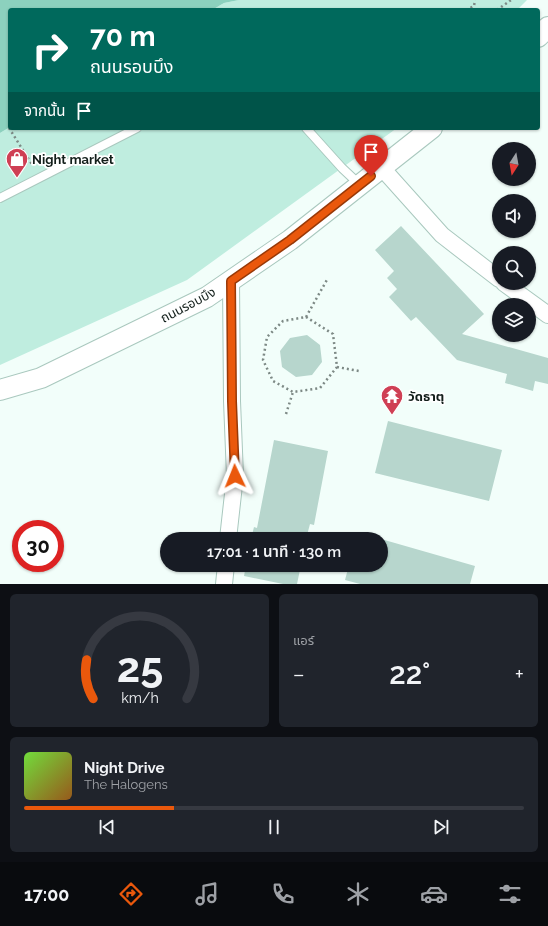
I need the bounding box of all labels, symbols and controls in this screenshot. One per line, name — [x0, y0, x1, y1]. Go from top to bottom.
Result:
text: 70 m — [90, 20, 156, 53]
icon: right — [24, 24, 76, 76]
text: ถนนรอบบึง — [90, 56, 173, 77]
icon: arrive — [73, 100, 95, 122]
text: จากนั้น — [24, 102, 65, 120]
pin — [354, 135, 388, 176]
icon: arrive — [360, 141, 382, 163]
north arrow — [492, 142, 536, 186]
map controls — [492, 142, 536, 342]
shop icon: Night market — [4, 146, 30, 179]
place label: Night market — [32, 152, 114, 167]
button: sound — [492, 194, 536, 238]
button: search — [492, 246, 536, 290]
street label: ถนนรอบบึง — [158, 284, 218, 326]
button: layers — [492, 298, 536, 342]
temple icon: วัดธาตุ — [379, 383, 405, 416]
place label: วัดธาตุ — [408, 389, 444, 404]
position arrow — [214, 455, 256, 497]
speed limit sign: 30 — [12, 520, 64, 572]
text: 17:01 · 1 นาที · 130 m — [207, 543, 341, 561]
text: แอร์ — [293, 633, 314, 648]
text: 25 — [116, 642, 163, 691]
text: 22° — [389, 656, 430, 691]
text: − — [293, 661, 305, 687]
text: + — [515, 661, 524, 687]
text: km/h — [121, 689, 158, 705]
text: Night Drive — [84, 759, 164, 777]
text: The Halogens — [84, 777, 168, 792]
icon: previous — [96, 816, 118, 838]
icon: pause — [263, 816, 285, 838]
icon: next — [430, 816, 452, 838]
icon: directions — [117, 880, 145, 908]
icon: music — [193, 880, 221, 908]
icon: phone — [269, 880, 297, 908]
icon: climate — [344, 880, 372, 908]
icon: car — [420, 880, 448, 908]
icon: filters — [496, 880, 524, 908]
text: 17:00 — [24, 884, 69, 905]

